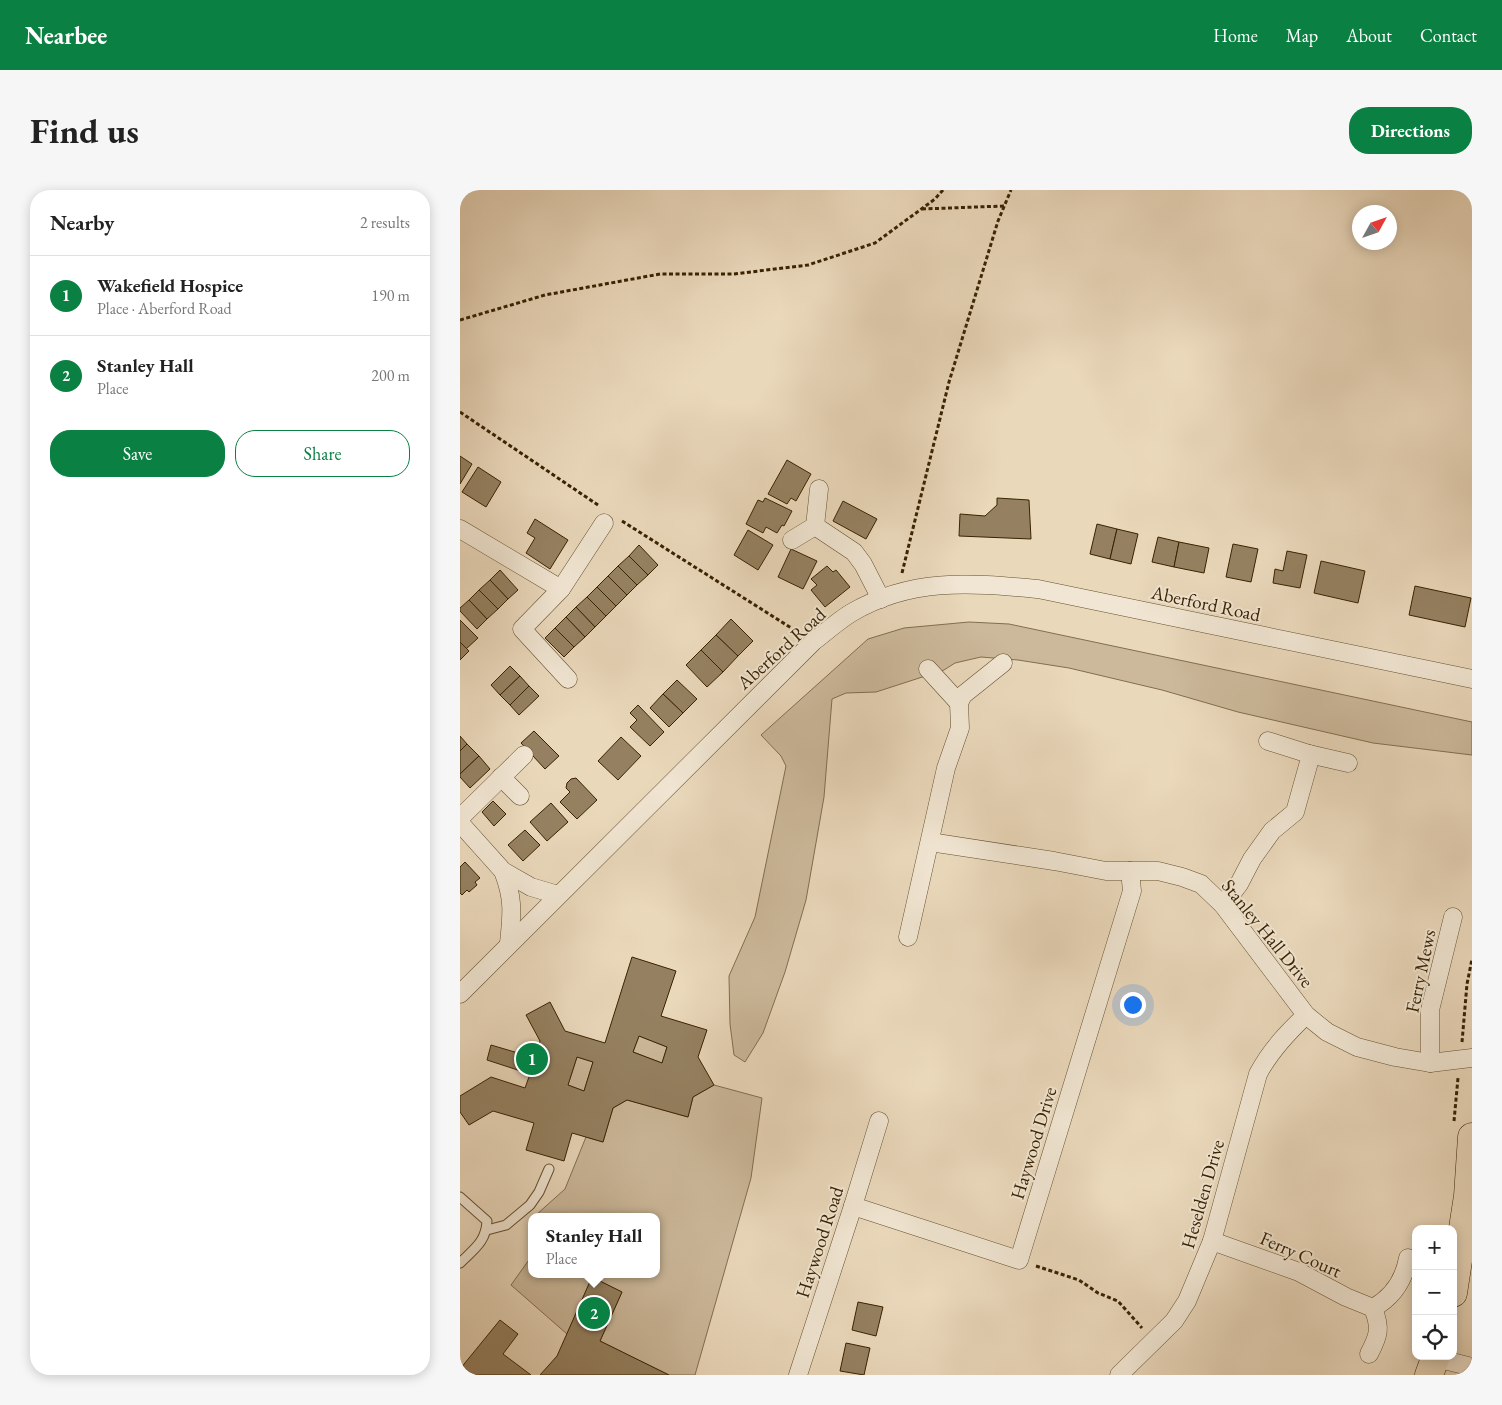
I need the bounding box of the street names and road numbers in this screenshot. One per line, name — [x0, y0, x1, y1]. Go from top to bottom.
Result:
street label: Aberford Road — [1148, 579, 1263, 627]
street label: Aberford Road — [731, 602, 831, 696]
street label: Stanley Hall Drive — [1216, 874, 1319, 993]
street label: Ferry Mews — [1399, 927, 1442, 1015]
street label: Haywood Drive — [1005, 1084, 1062, 1202]
street label: Heselden Drive — [1175, 1137, 1230, 1252]
street label: Haywood Road — [790, 1183, 849, 1301]
street label: Ferry Court — [1256, 1225, 1345, 1284]

